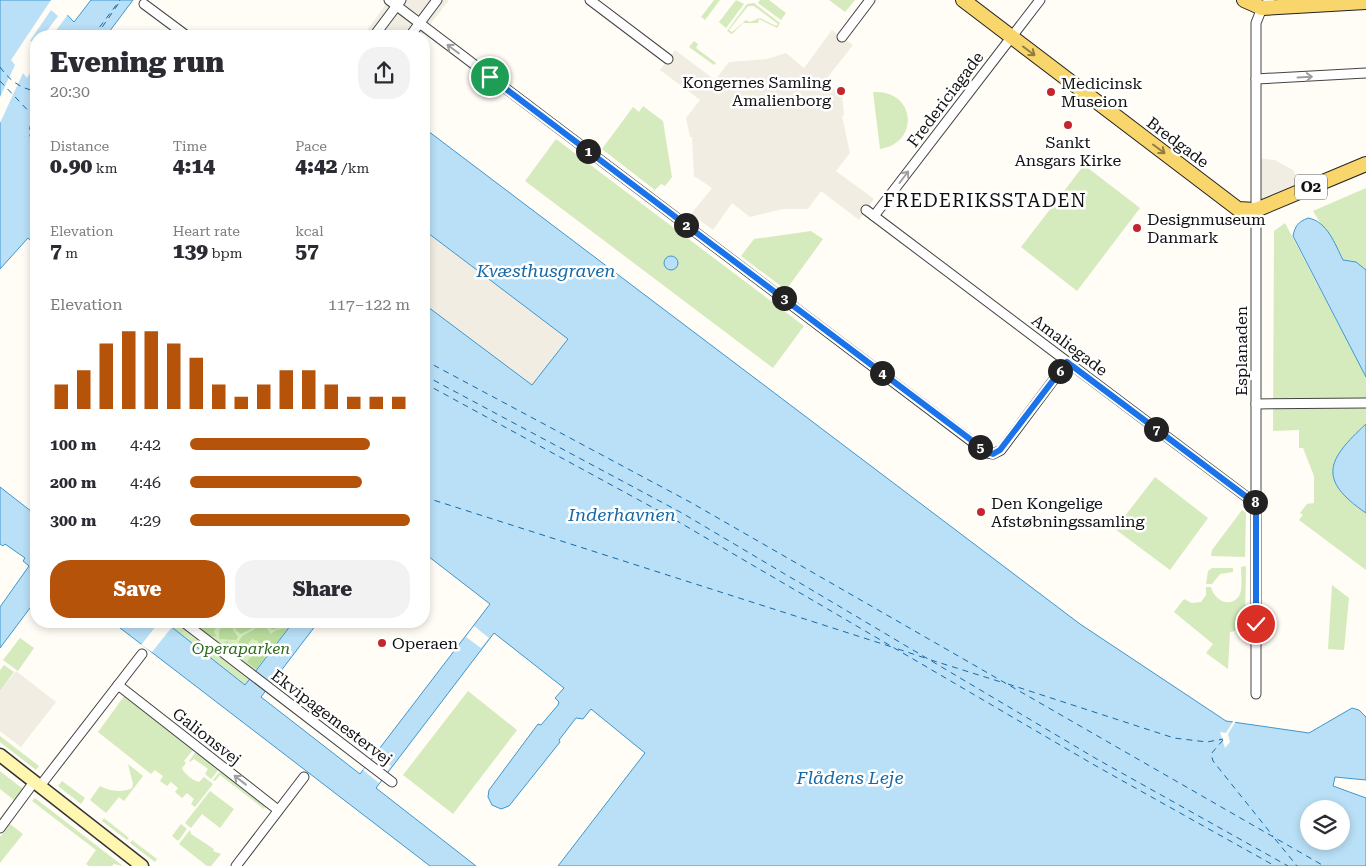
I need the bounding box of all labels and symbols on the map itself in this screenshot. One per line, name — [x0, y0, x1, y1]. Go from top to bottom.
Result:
one-way arrow — [446, 44, 460, 54]
one-way arrow — [1022, 45, 1035, 56]
street label: Fredericiagade — [903, 48, 988, 151]
pin — [469, 56, 511, 98]
one-way arrow — [1297, 72, 1313, 81]
place label: Kongernes Samling Amalienborg — [682, 73, 832, 110]
place label: Medicinsk Museion — [1061, 74, 1142, 111]
marker: Kongernes Samling Amalienborg — [835, 85, 847, 97]
marker: Medicinsk Museion — [1045, 86, 1057, 98]
street label: Bredgade — [1143, 113, 1213, 172]
marker: Sankt Ansgars Kirke — [1062, 119, 1074, 131]
place label: Sankt Ansgars Kirke — [1015, 133, 1122, 170]
pin: 1 — [576, 138, 600, 164]
one-way arrow — [1152, 144, 1166, 154]
one-way arrow — [898, 171, 909, 184]
road number: O2 — [1295, 174, 1327, 200]
district label: FREDERIKSSTADEN — [883, 189, 1087, 212]
place label: Designmuseum Danmark — [1147, 210, 1266, 247]
pin: 2 — [674, 212, 698, 238]
marker: Designmuseum Danmark — [1131, 222, 1143, 234]
water label: Kvæsthusgraven — [476, 260, 615, 281]
pin: 3 — [772, 286, 796, 310]
street label: Esplanaden — [1232, 306, 1251, 396]
street label: Amaliegade — [1028, 311, 1111, 380]
pin: 6 — [1048, 358, 1072, 384]
pin: 4 — [870, 360, 894, 386]
pin: 7 — [1144, 416, 1168, 442]
pin: 5 — [968, 434, 992, 460]
pin: 8 — [1242, 490, 1268, 514]
place label: Den Kongelige Afstøbningssamling — [991, 494, 1146, 531]
water label: Inderhavnen — [567, 504, 676, 525]
marker: Den Kongelige Afstøbningssamling — [975, 506, 987, 518]
pin — [1235, 603, 1277, 645]
place label: Operaen — [392, 634, 458, 653]
marker: Operaen — [376, 637, 388, 649]
park label: Operaparken — [192, 639, 290, 658]
street label: Ekvipagemestervej — [268, 666, 396, 769]
street label: Galionsvej — [169, 704, 245, 769]
water label: Flådens Leje — [796, 767, 904, 788]
one-way arrow — [233, 775, 246, 786]

